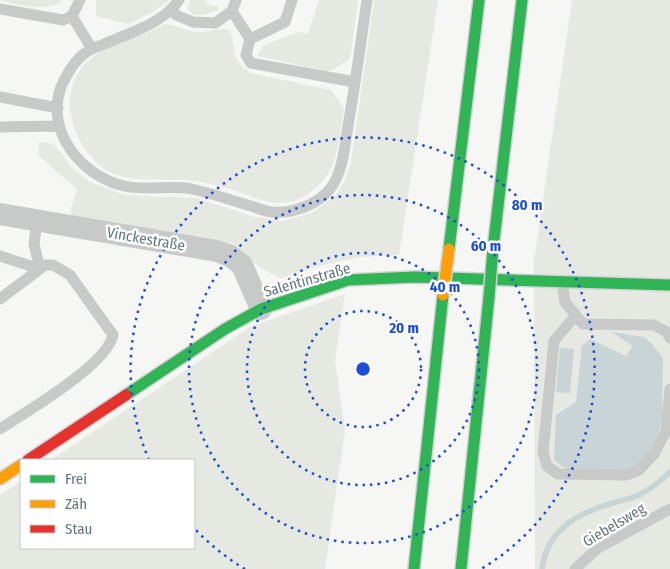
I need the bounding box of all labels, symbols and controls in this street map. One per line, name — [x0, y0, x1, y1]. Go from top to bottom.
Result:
text: 80 m — [512, 196, 542, 214]
street label: Vinckestraße — [106, 223, 186, 255]
text: 60 m — [471, 237, 501, 255]
street label: Salentinstraße — [262, 259, 352, 301]
text: 40 m — [430, 278, 460, 296]
text: 20 m — [388, 319, 419, 337]
centre of rings — [354, 360, 372, 378]
legend — [20, 459, 195, 549]
text: Frei — [65, 470, 87, 488]
text: Zäh — [65, 495, 87, 513]
street label: Giebelsweg — [579, 499, 649, 551]
text: Stau — [65, 520, 92, 538]

